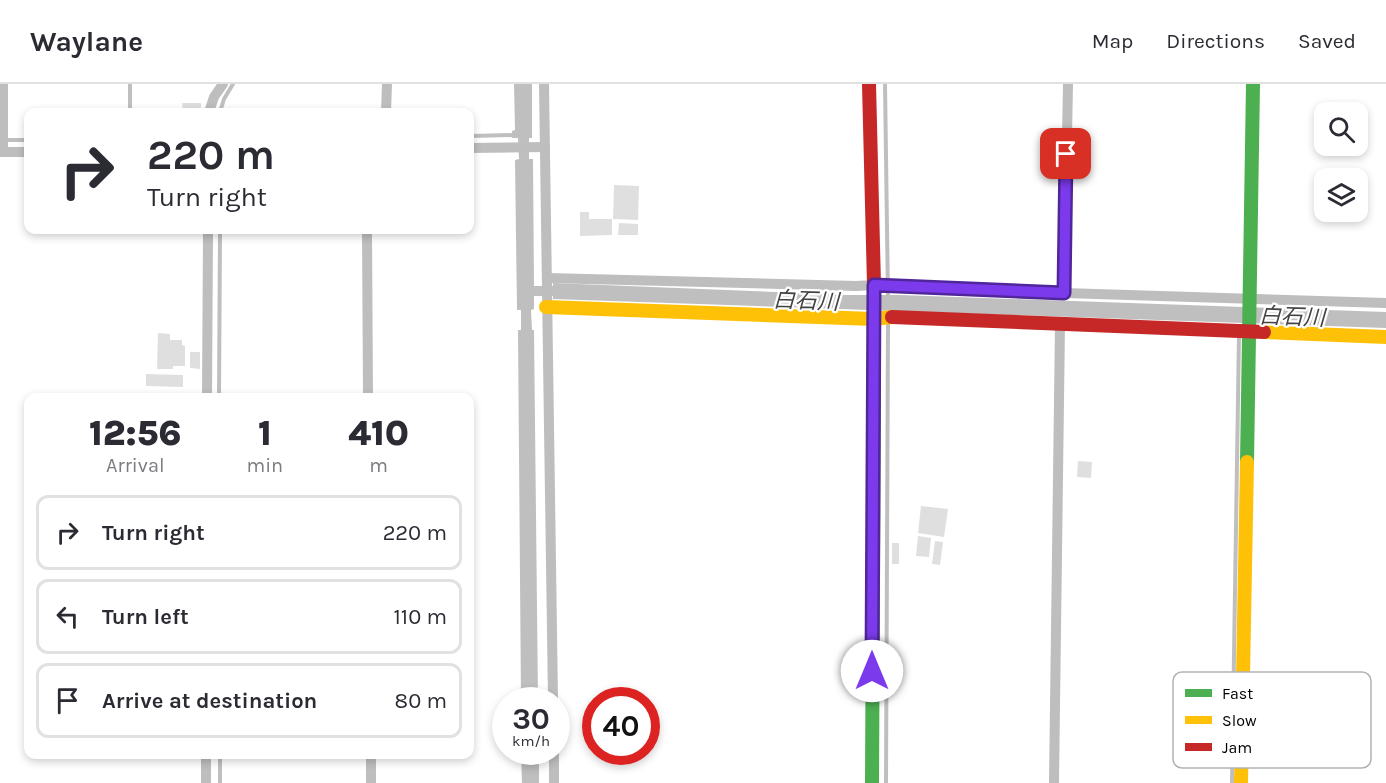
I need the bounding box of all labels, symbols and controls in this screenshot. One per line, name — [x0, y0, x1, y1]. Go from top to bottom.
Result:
text: Waylane — [30, 25, 143, 58]
text: Map — [1092, 29, 1133, 53]
text: Directions — [1166, 29, 1265, 53]
text: Saved — [1298, 29, 1356, 53]
map controls — [1314, 102, 1368, 222]
button: search — [1314, 102, 1368, 156]
pin — [1040, 128, 1091, 179]
text: 220 m — [147, 130, 275, 180]
icon: right — [48, 132, 126, 210]
icon: arrive — [1049, 137, 1082, 170]
button: layers — [1314, 168, 1368, 222]
text: Turn right — [147, 181, 267, 213]
water label: 白石川 — [773, 287, 841, 315]
water label: 白石川 — [1259, 303, 1327, 331]
text: 12:56 — [89, 412, 181, 454]
text: 1 — [258, 412, 272, 454]
text: 410 — [348, 412, 409, 454]
text: Arrival — [106, 454, 165, 477]
text: min — [246, 454, 283, 477]
text: m — [369, 454, 388, 477]
icon: right — [51, 516, 84, 549]
text: Turn right — [102, 520, 205, 546]
text: 220 m — [383, 520, 447, 546]
icon: left — [51, 600, 84, 633]
text: Turn left — [102, 604, 189, 630]
text: 110 m — [394, 604, 447, 630]
position arrow — [840, 639, 904, 703]
legend — [1173, 672, 1371, 768]
icon: arrive — [51, 684, 84, 717]
text: Fast — [1222, 684, 1253, 703]
speed limit sign: 40 — [582, 687, 660, 765]
text: Arrive at destination — [102, 688, 317, 714]
text: 80 m — [395, 688, 447, 714]
text: 30 — [512, 701, 550, 737]
text: Slow — [1222, 711, 1257, 730]
text: km/h — [512, 732, 550, 750]
text: Jam — [1222, 738, 1252, 757]

